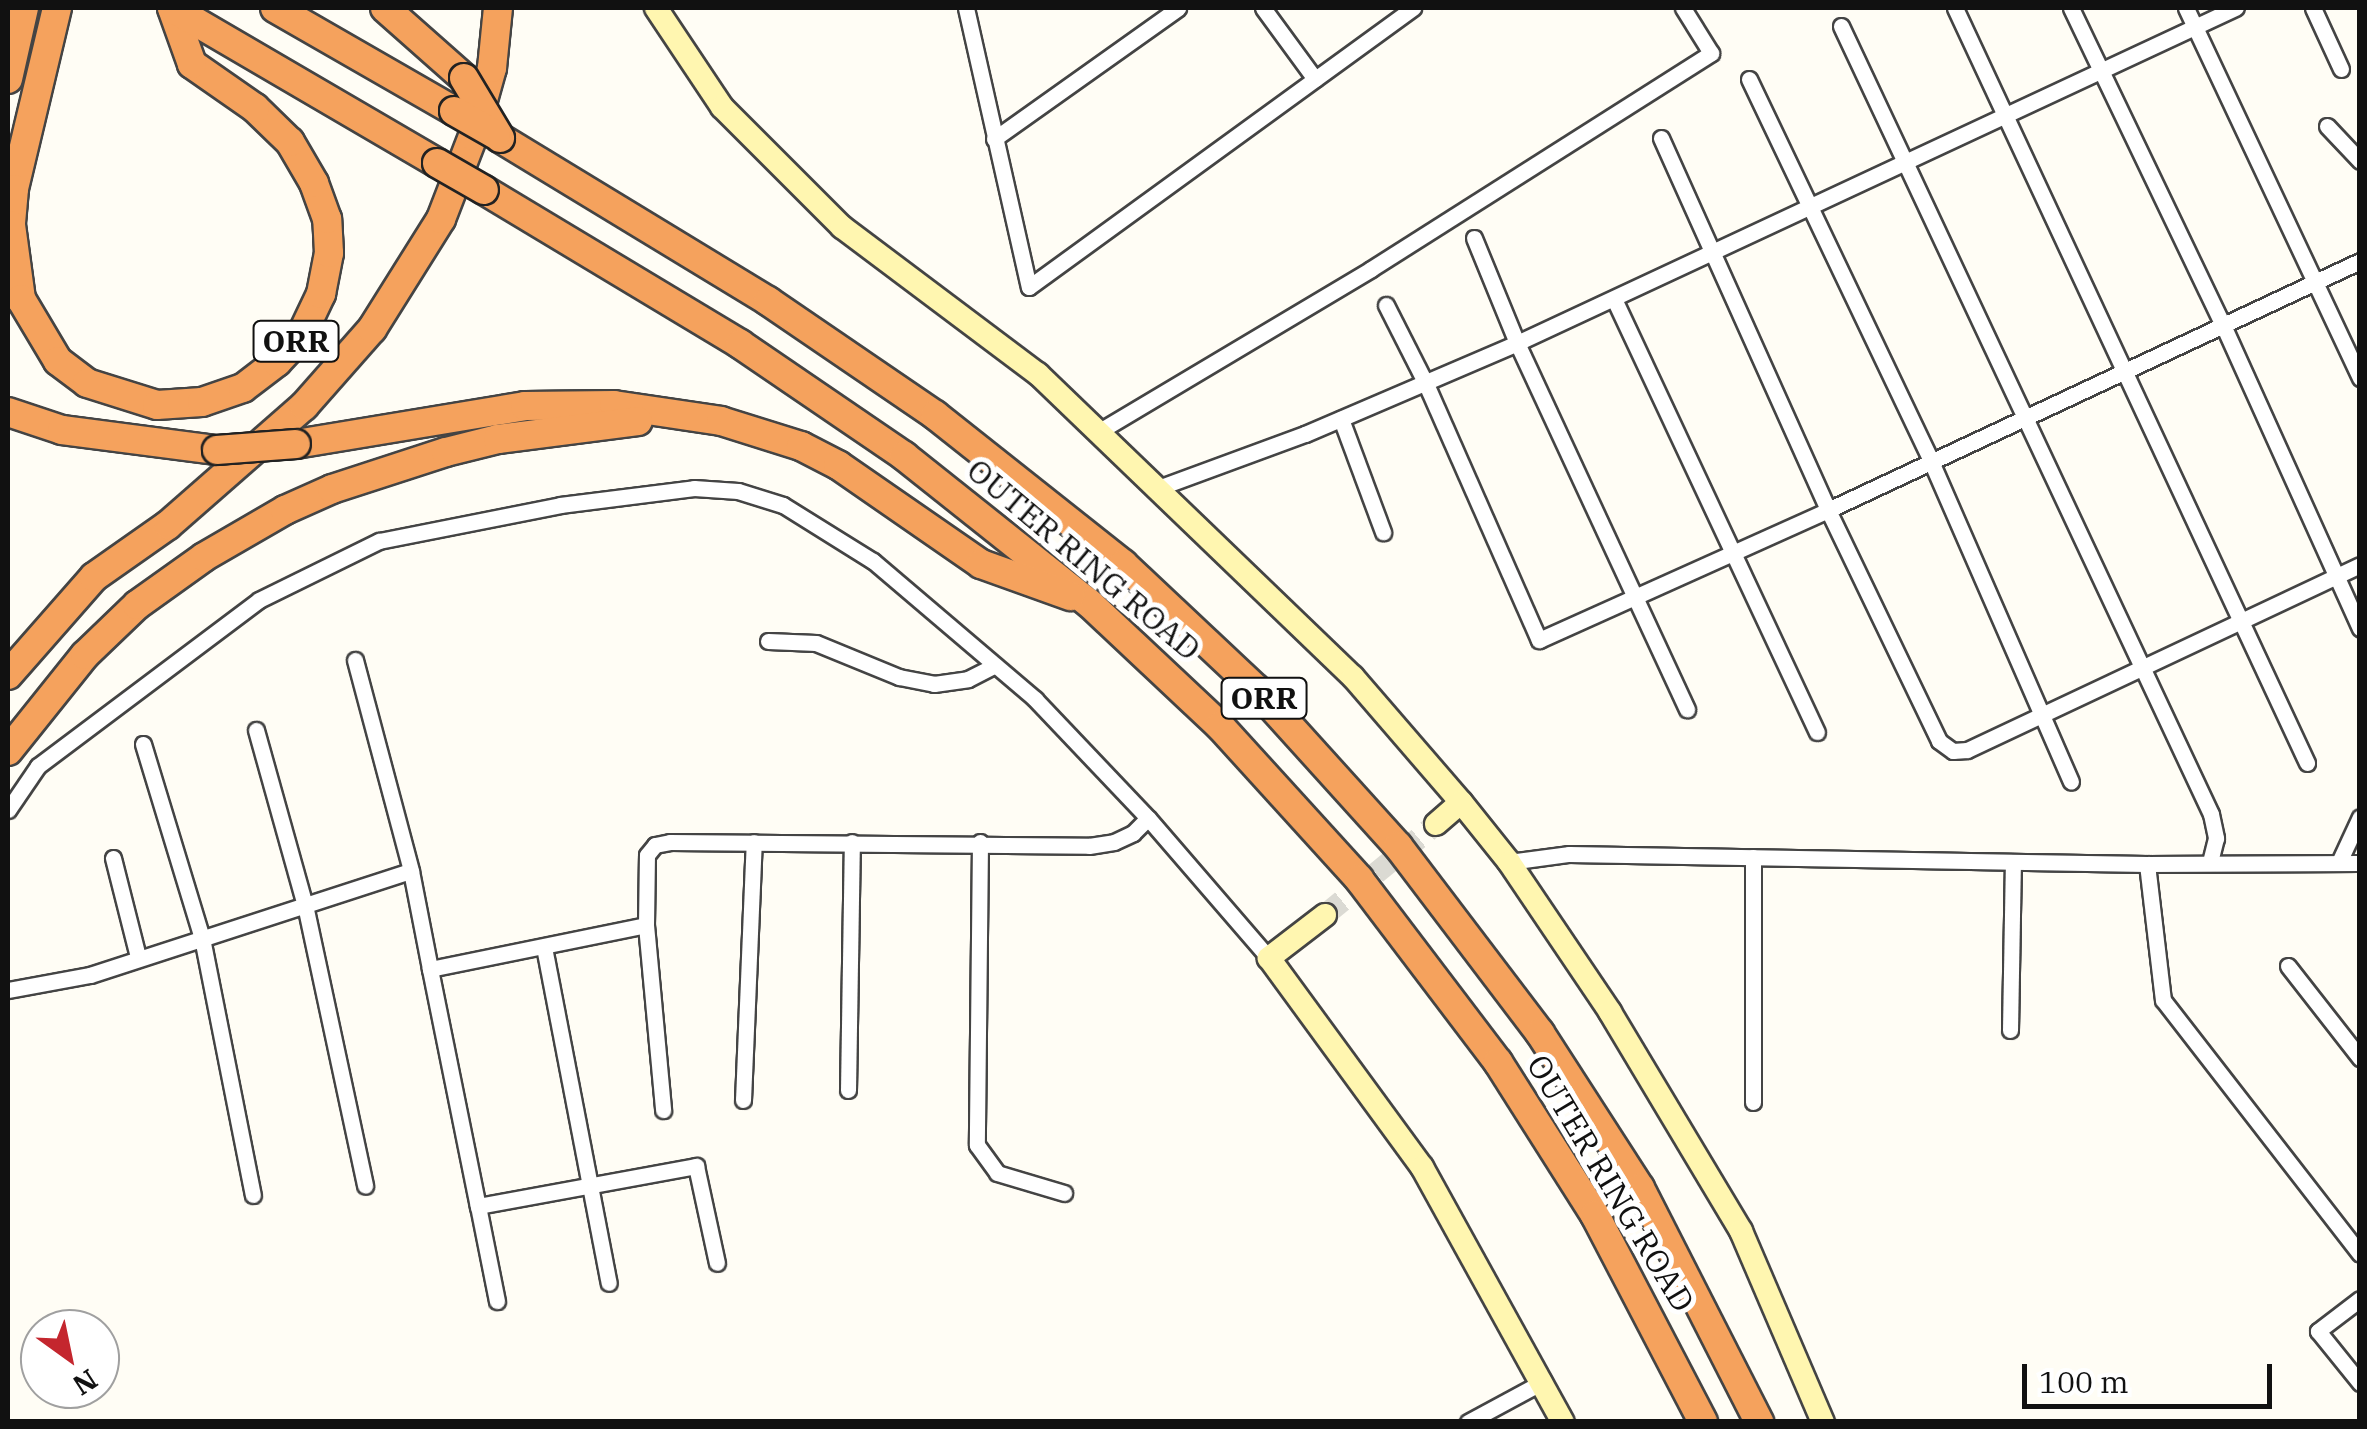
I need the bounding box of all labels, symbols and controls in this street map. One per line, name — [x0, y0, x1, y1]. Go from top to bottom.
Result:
road number: ORR — [251, 316, 341, 366]
street label: OUTER RING ROAD — [960, 450, 1208, 668]
road number: ORR — [1219, 673, 1309, 723]
street label: OUTER RING ROAD — [1519, 1048, 1703, 1318]
north arrow — [20, 1309, 120, 1409]
scale bar — [2027, 1344, 2277, 1406]
text: N — [66, 1361, 105, 1404]
text: 100 m — [2039, 1362, 2129, 1401]

